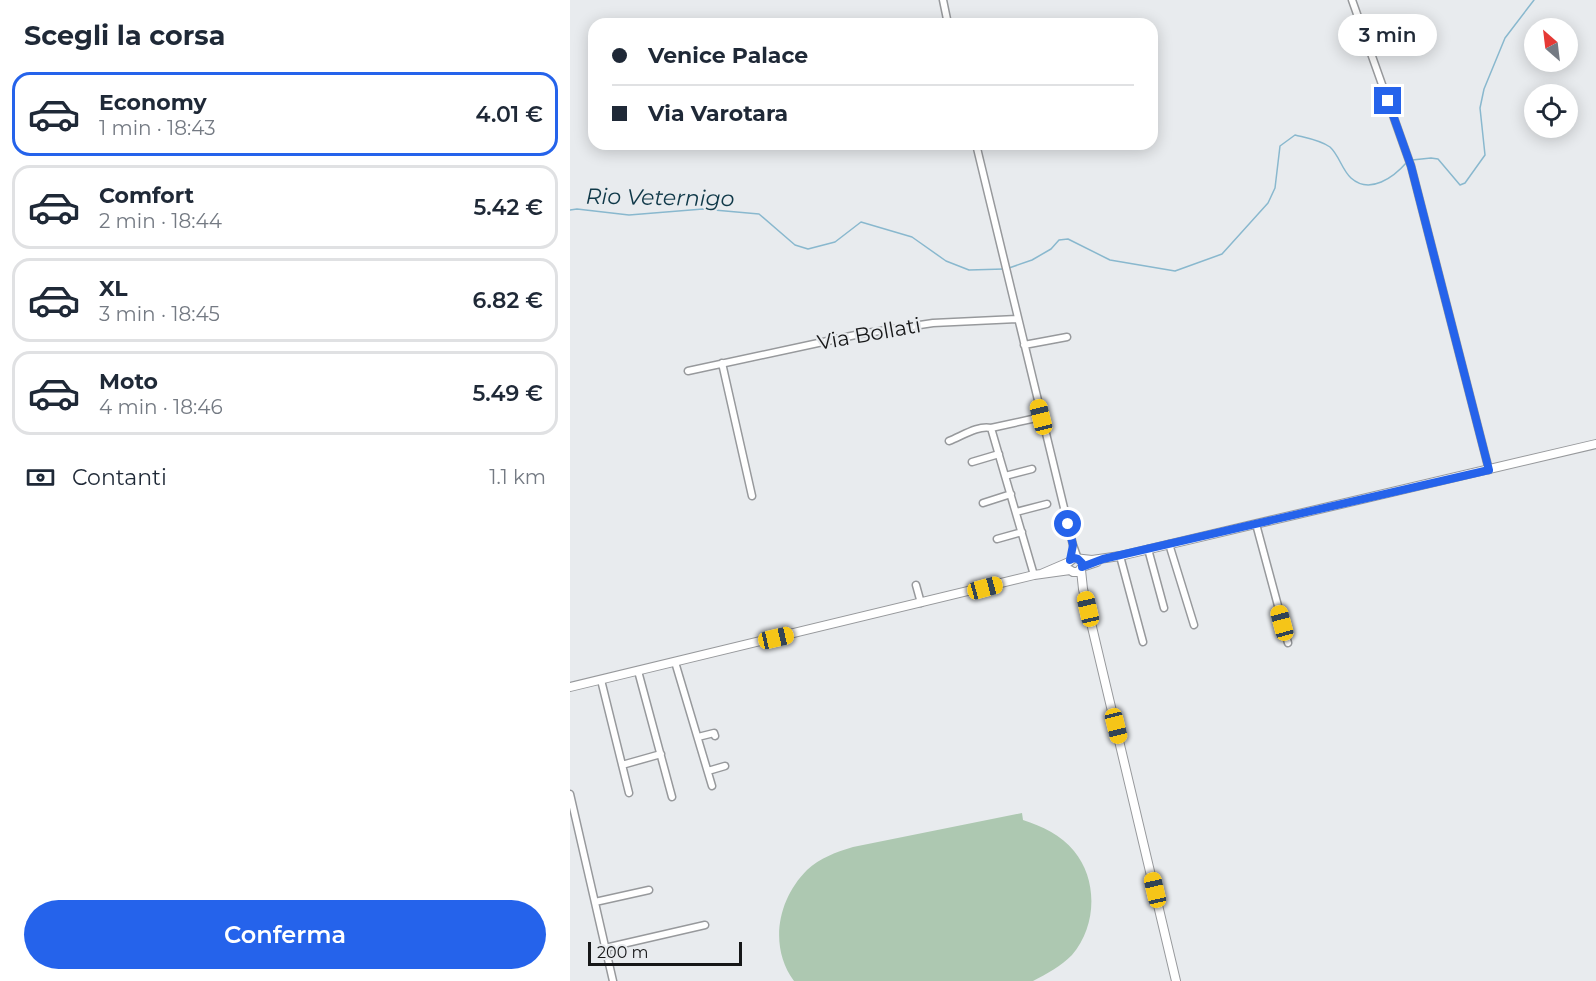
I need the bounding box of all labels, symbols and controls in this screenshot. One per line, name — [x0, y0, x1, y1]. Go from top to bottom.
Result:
callout: 3 min — [1338, 14, 1438, 56]
north arrow — [1524, 18, 1578, 72]
map controls — [1524, 18, 1578, 138]
text: Scegli la corsa — [24, 19, 225, 52]
text: 3 min — [1359, 23, 1416, 47]
text: Venice Palace — [648, 42, 808, 69]
button: locate — [1524, 84, 1578, 138]
icon: car — [27, 87, 81, 141]
route end — [1374, 87, 1401, 114]
text: Economy — [99, 89, 207, 116]
text: Via Varotara — [648, 100, 788, 127]
text: 4.01 € — [476, 101, 543, 128]
text: 1 min · 18:43 — [99, 116, 216, 140]
icon: car — [27, 180, 81, 234]
text: Comfort — [99, 182, 194, 209]
water label: Rio Veternigo — [585, 183, 735, 212]
text: 5.42 € — [473, 194, 543, 221]
text: 2 min · 18:44 — [99, 209, 222, 233]
icon: car — [27, 273, 81, 327]
text: XL — [99, 275, 128, 302]
text: 6.82 € — [472, 287, 543, 314]
text: 3 min · 18:45 — [99, 302, 220, 326]
street label: Via Bollati — [815, 312, 923, 355]
icon: car — [27, 366, 81, 420]
text: Moto — [99, 368, 158, 395]
text: 5.49 € — [473, 380, 543, 407]
text: 4 min · 18:46 — [99, 395, 223, 419]
car — [1028, 397, 1054, 437]
icon: cash — [24, 461, 57, 494]
text: Contanti — [72, 464, 167, 491]
text: 1.1 km — [489, 465, 546, 489]
route start — [1054, 510, 1081, 537]
car — [965, 575, 1005, 601]
car — [1075, 589, 1101, 629]
car — [1269, 603, 1295, 643]
car — [756, 625, 796, 651]
car — [1103, 706, 1129, 746]
car — [1142, 870, 1168, 910]
button: Conferma — [24, 900, 546, 969]
scale bar — [588, 939, 742, 966]
text: 200 m — [597, 943, 648, 962]

